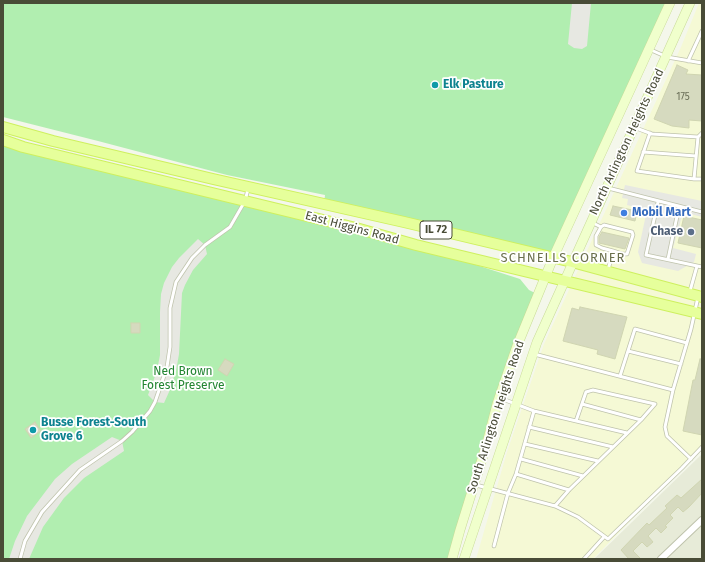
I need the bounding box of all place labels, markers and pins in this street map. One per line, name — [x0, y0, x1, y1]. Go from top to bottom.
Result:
place label: Elk Pasture — [443, 78, 504, 92]
marker: Elk Pasture — [430, 80, 440, 90]
place label: Mobil Mart — [632, 206, 691, 220]
marker: Mobil Mart — [619, 208, 629, 218]
place label: Chase — [650, 225, 683, 239]
marker: Chase — [686, 227, 696, 237]
place label: Busse Forest-South Grove 6 — [41, 416, 146, 444]
marker: Busse Forest-South Grove 6 — [28, 425, 38, 435]

